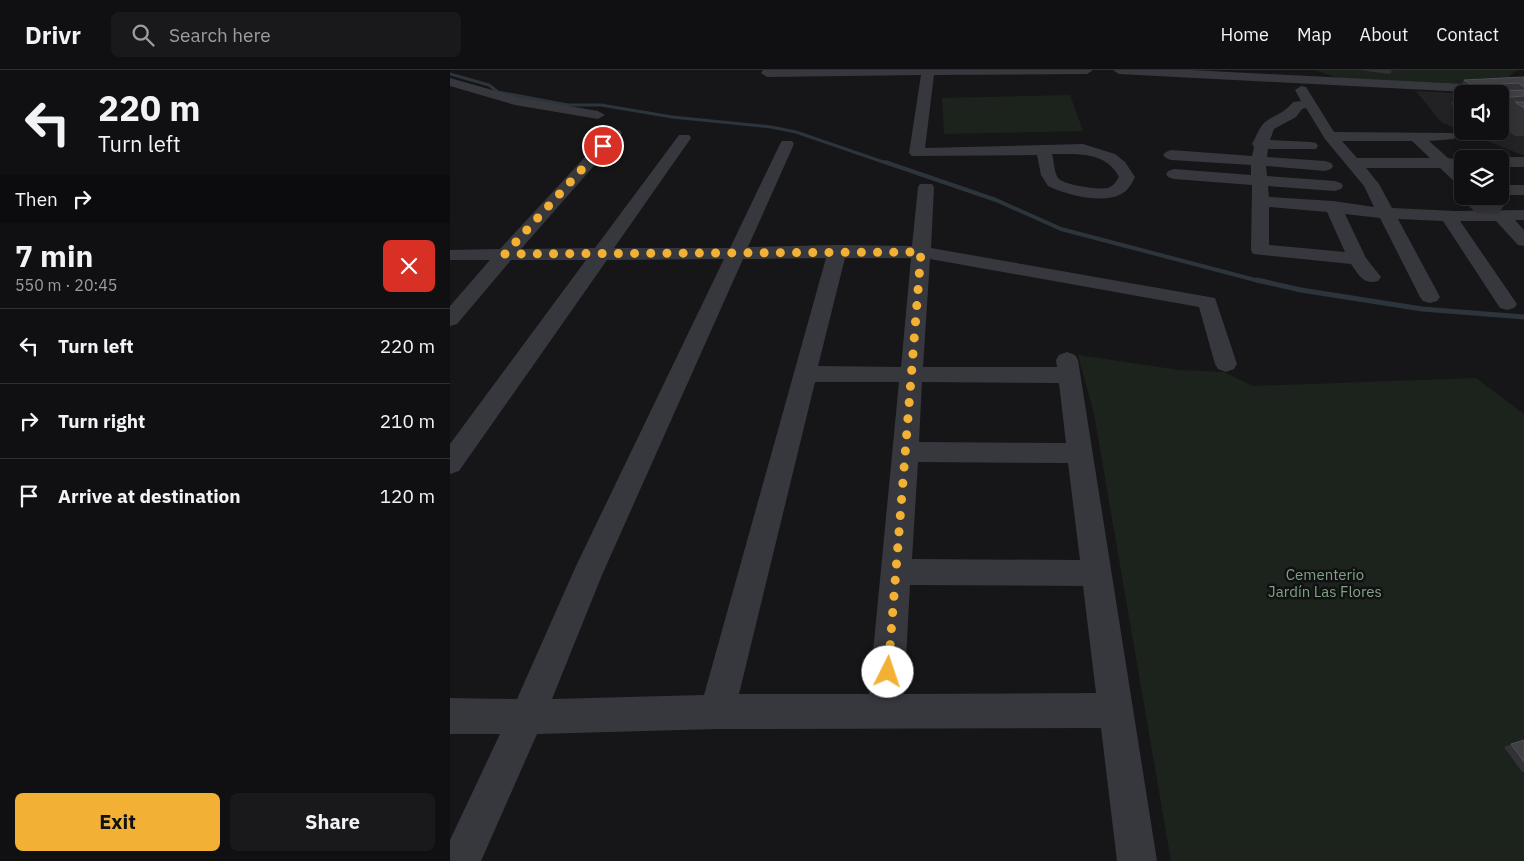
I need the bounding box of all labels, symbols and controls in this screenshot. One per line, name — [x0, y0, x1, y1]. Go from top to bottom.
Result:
search box — [111, 12, 461, 57]
text: Drivr — [25, 19, 81, 51]
icon: search — [129, 21, 157, 49]
text: Search here — [169, 23, 271, 47]
text: Home — [1221, 23, 1269, 46]
text: Map — [1297, 23, 1332, 46]
text: About — [1360, 23, 1408, 46]
text: Contact — [1436, 23, 1499, 46]
text: 220 m — [98, 85, 201, 131]
map controls — [1454, 85, 1509, 205]
button: sound — [1454, 85, 1509, 140]
icon: left — [15, 90, 80, 155]
pin — [582, 125, 624, 167]
text: Turn left — [98, 129, 181, 158]
icon: arrive — [589, 132, 617, 160]
button: layers — [1454, 150, 1509, 205]
icon: right — [68, 185, 96, 213]
text: Then — [15, 187, 58, 211]
text: 7 min — [15, 236, 93, 275]
button: close — [383, 240, 435, 292]
text: 550 m · 20:45 — [15, 275, 117, 295]
icon: left — [15, 332, 43, 360]
text: Turn left — [58, 334, 134, 358]
text: 220 m — [380, 334, 435, 358]
icon: right — [15, 407, 43, 435]
text: Turn right — [58, 409, 145, 433]
text: 210 m — [380, 409, 435, 433]
icon: arrive — [15, 482, 43, 510]
text: Arrive at destination — [58, 484, 241, 508]
text: 120 m — [380, 484, 435, 508]
park label: Cementerio Jardín Las Flores — [1268, 565, 1382, 601]
position arrow — [861, 645, 913, 697]
button: Exit — [15, 793, 220, 851]
button: Share — [230, 793, 435, 851]

